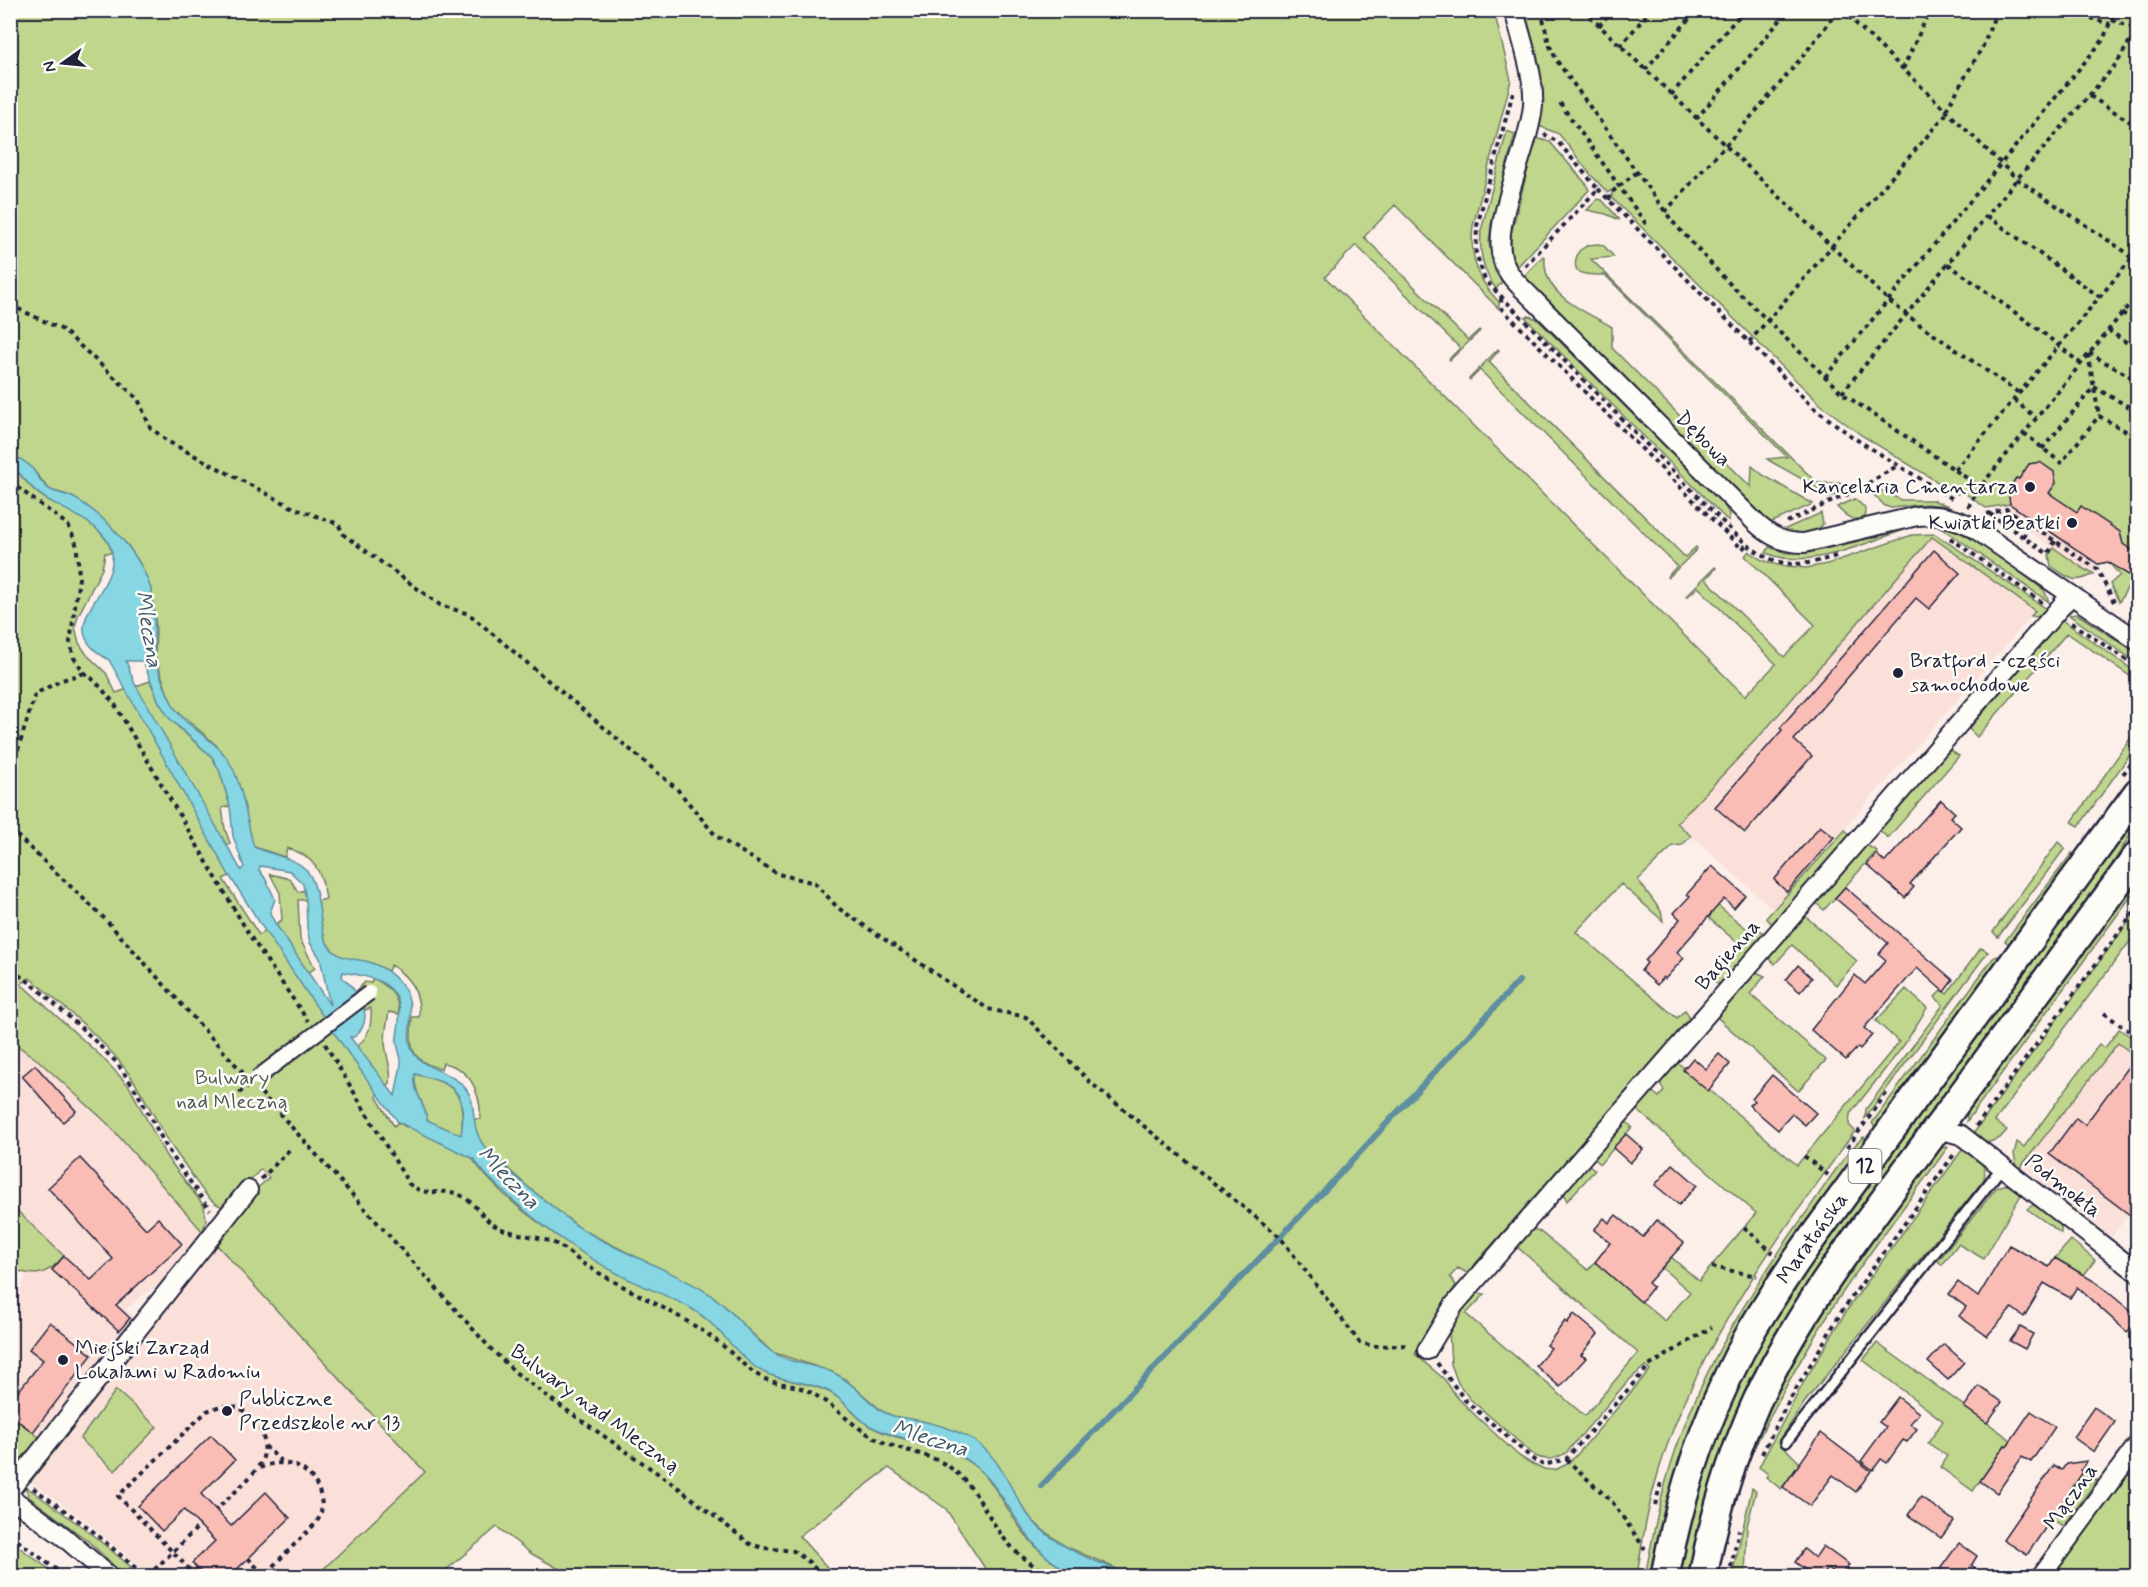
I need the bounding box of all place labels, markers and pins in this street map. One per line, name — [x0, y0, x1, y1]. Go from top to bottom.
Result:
place label: Kancelaria Cmentarza — [1803, 473, 2018, 501]
marker: Kancelaria Cmentarza — [2023, 480, 2037, 494]
place label: Kwiatki Beatki — [1928, 509, 2060, 537]
marker: Kwiatki Beatki — [2065, 516, 2079, 530]
place label: Bratford - części samochodowe — [1910, 647, 2060, 699]
marker: Bratford - części samochodowe — [1891, 666, 1905, 680]
place label: Miejski Zarząd Lokalami w Radomiu — [75, 1334, 260, 1386]
marker: Miejski Zarząd Lokalami w Radomiu — [56, 1353, 70, 1367]
place label: Publiczne Przedszkole nr 13 — [239, 1385, 400, 1437]
marker: Publiczne Przedszkole nr 13 — [220, 1404, 234, 1418]

